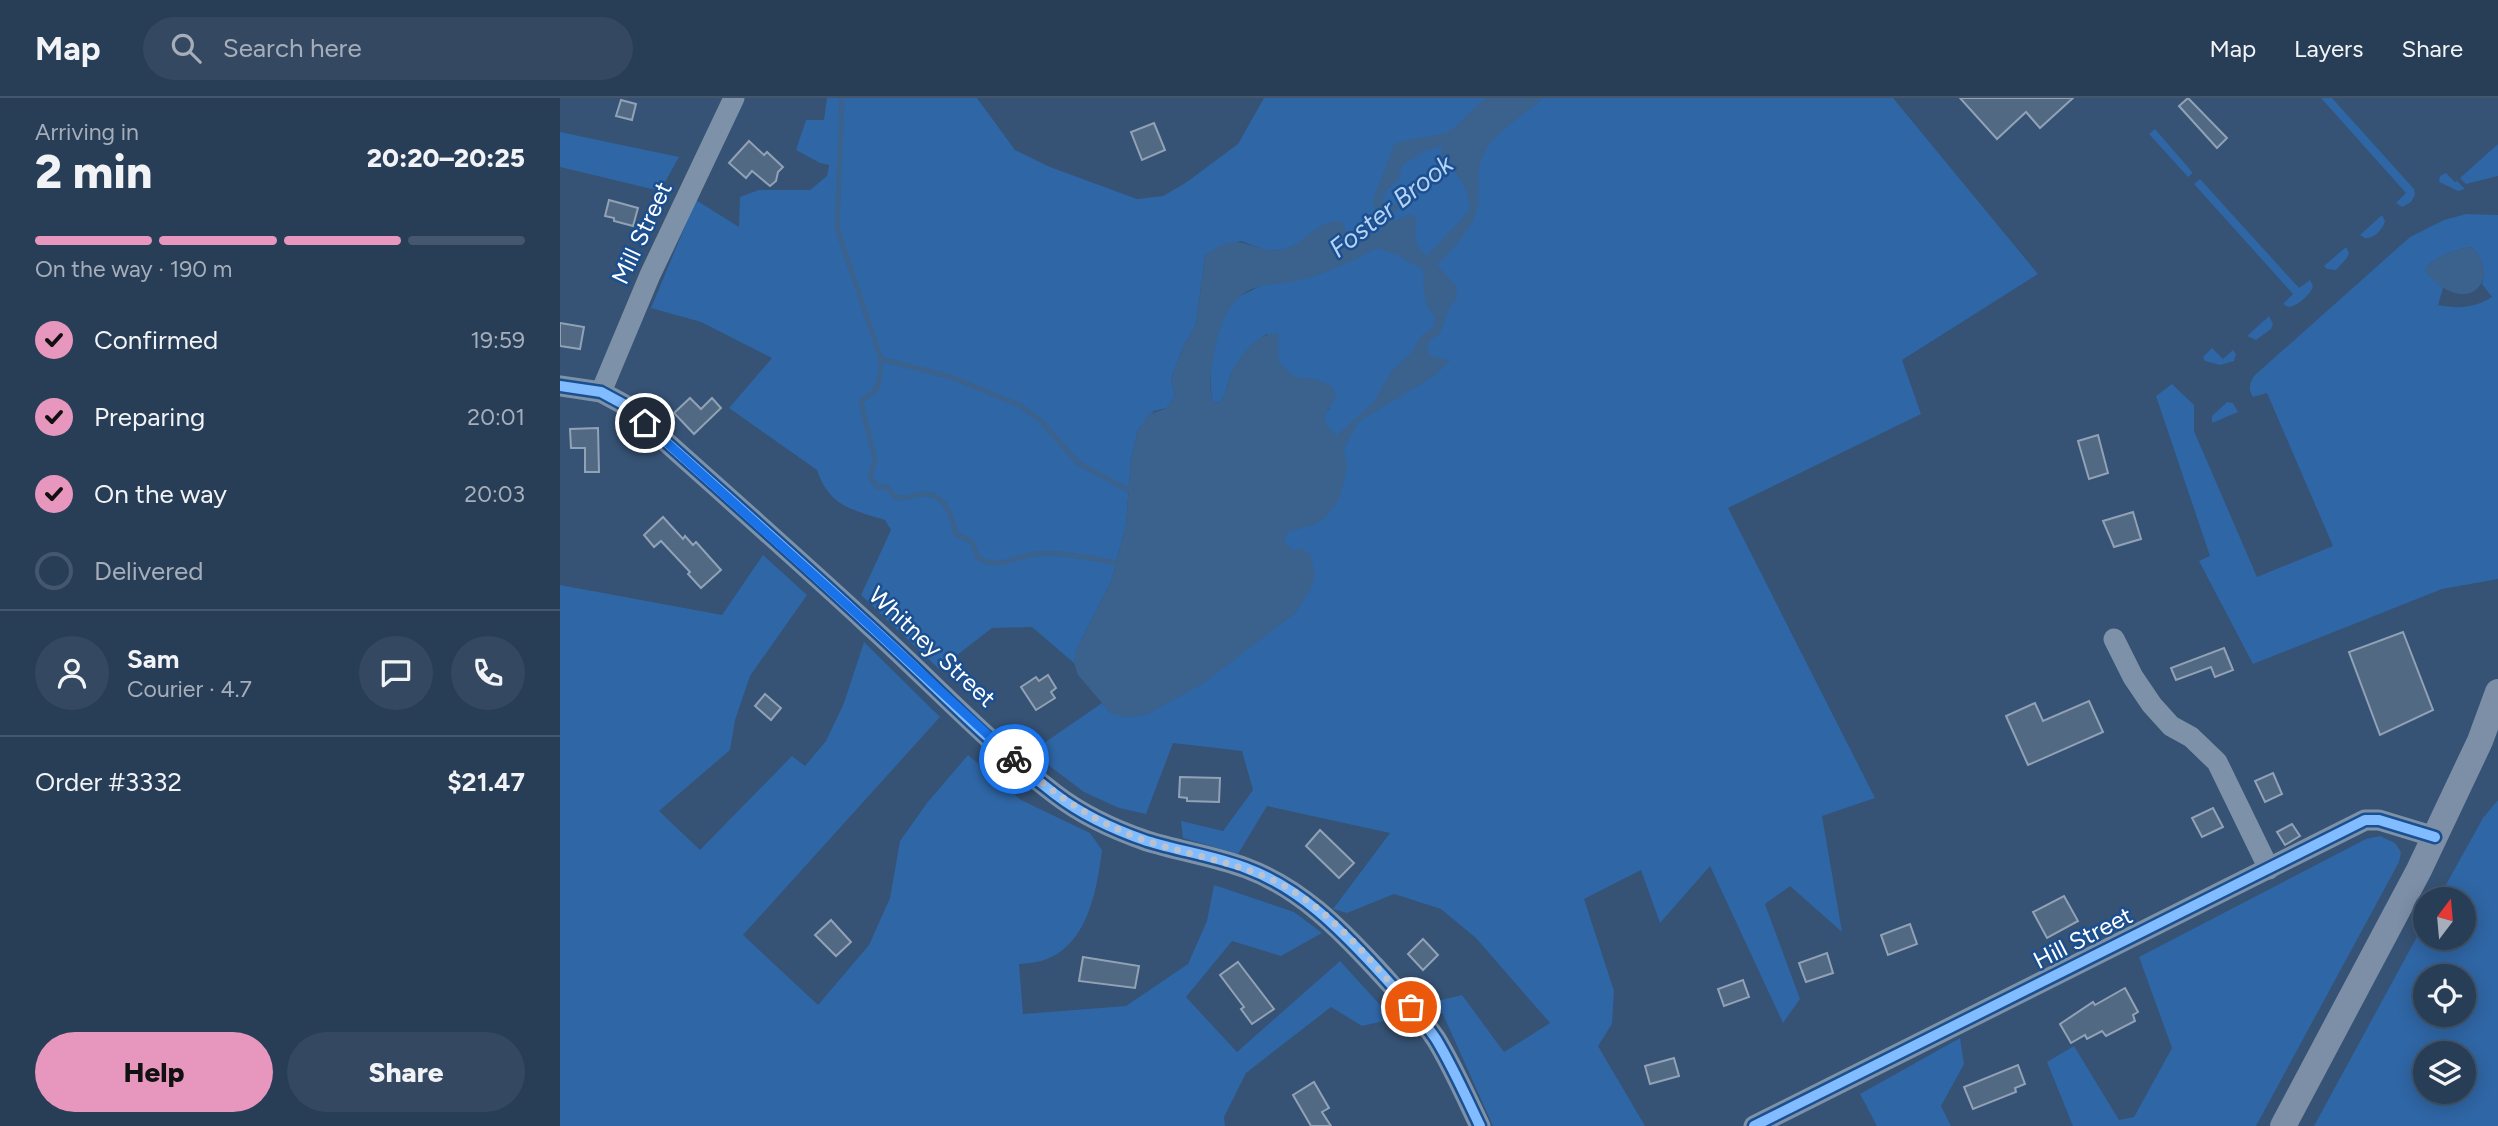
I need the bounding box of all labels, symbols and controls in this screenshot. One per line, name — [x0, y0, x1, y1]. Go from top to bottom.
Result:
search box — [143, 17, 633, 80]
text: Map — [35, 29, 101, 68]
icon: search — [167, 29, 205, 67]
text: Search here — [223, 32, 362, 64]
text: Map — [2209, 34, 2256, 63]
text: Layers — [2294, 34, 2363, 63]
text: Share — [2401, 34, 2463, 63]
text: Arriving in — [35, 118, 139, 146]
text: 20:20–20:25 — [367, 142, 525, 174]
text: 2 min — [35, 144, 152, 200]
water label: Foster Brook — [1323, 147, 1460, 264]
street label: Mill Street — [605, 177, 678, 289]
text: On the way · 190 m — [35, 255, 232, 283]
icon: check — [35, 321, 73, 359]
text: Confirmed — [94, 324, 218, 356]
text: 19:59 — [470, 326, 525, 354]
pin — [615, 393, 675, 453]
icon: check — [35, 398, 73, 436]
text: Preparing — [94, 401, 205, 433]
text: 20:01 — [467, 403, 525, 431]
icon: home — [626, 404, 664, 442]
icon: check — [35, 475, 73, 513]
text: On the way — [94, 478, 227, 510]
text: 20:03 — [464, 480, 525, 508]
text: Delivered — [94, 555, 203, 587]
street label: Whitney Street — [863, 580, 1002, 713]
button: person — [35, 636, 109, 710]
button: chat — [359, 636, 433, 710]
button: phone — [451, 636, 525, 710]
text: Sam — [127, 643, 179, 675]
text: Courier · 4.7 — [127, 675, 252, 703]
courier — [979, 724, 1049, 794]
icon: bike — [995, 740, 1033, 778]
text: Order #3332 — [35, 766, 182, 798]
text: $21.47 — [447, 766, 525, 798]
north arrow — [2413, 887, 2476, 950]
map controls — [2413, 887, 2476, 1104]
street label: Hill Street — [2028, 900, 2137, 975]
button: locate — [2413, 964, 2476, 1027]
pin — [1381, 977, 1441, 1037]
icon: bag — [1392, 988, 1430, 1026]
button: Help — [35, 1032, 273, 1112]
button: Share — [287, 1032, 525, 1112]
button: layers — [2413, 1041, 2476, 1104]

